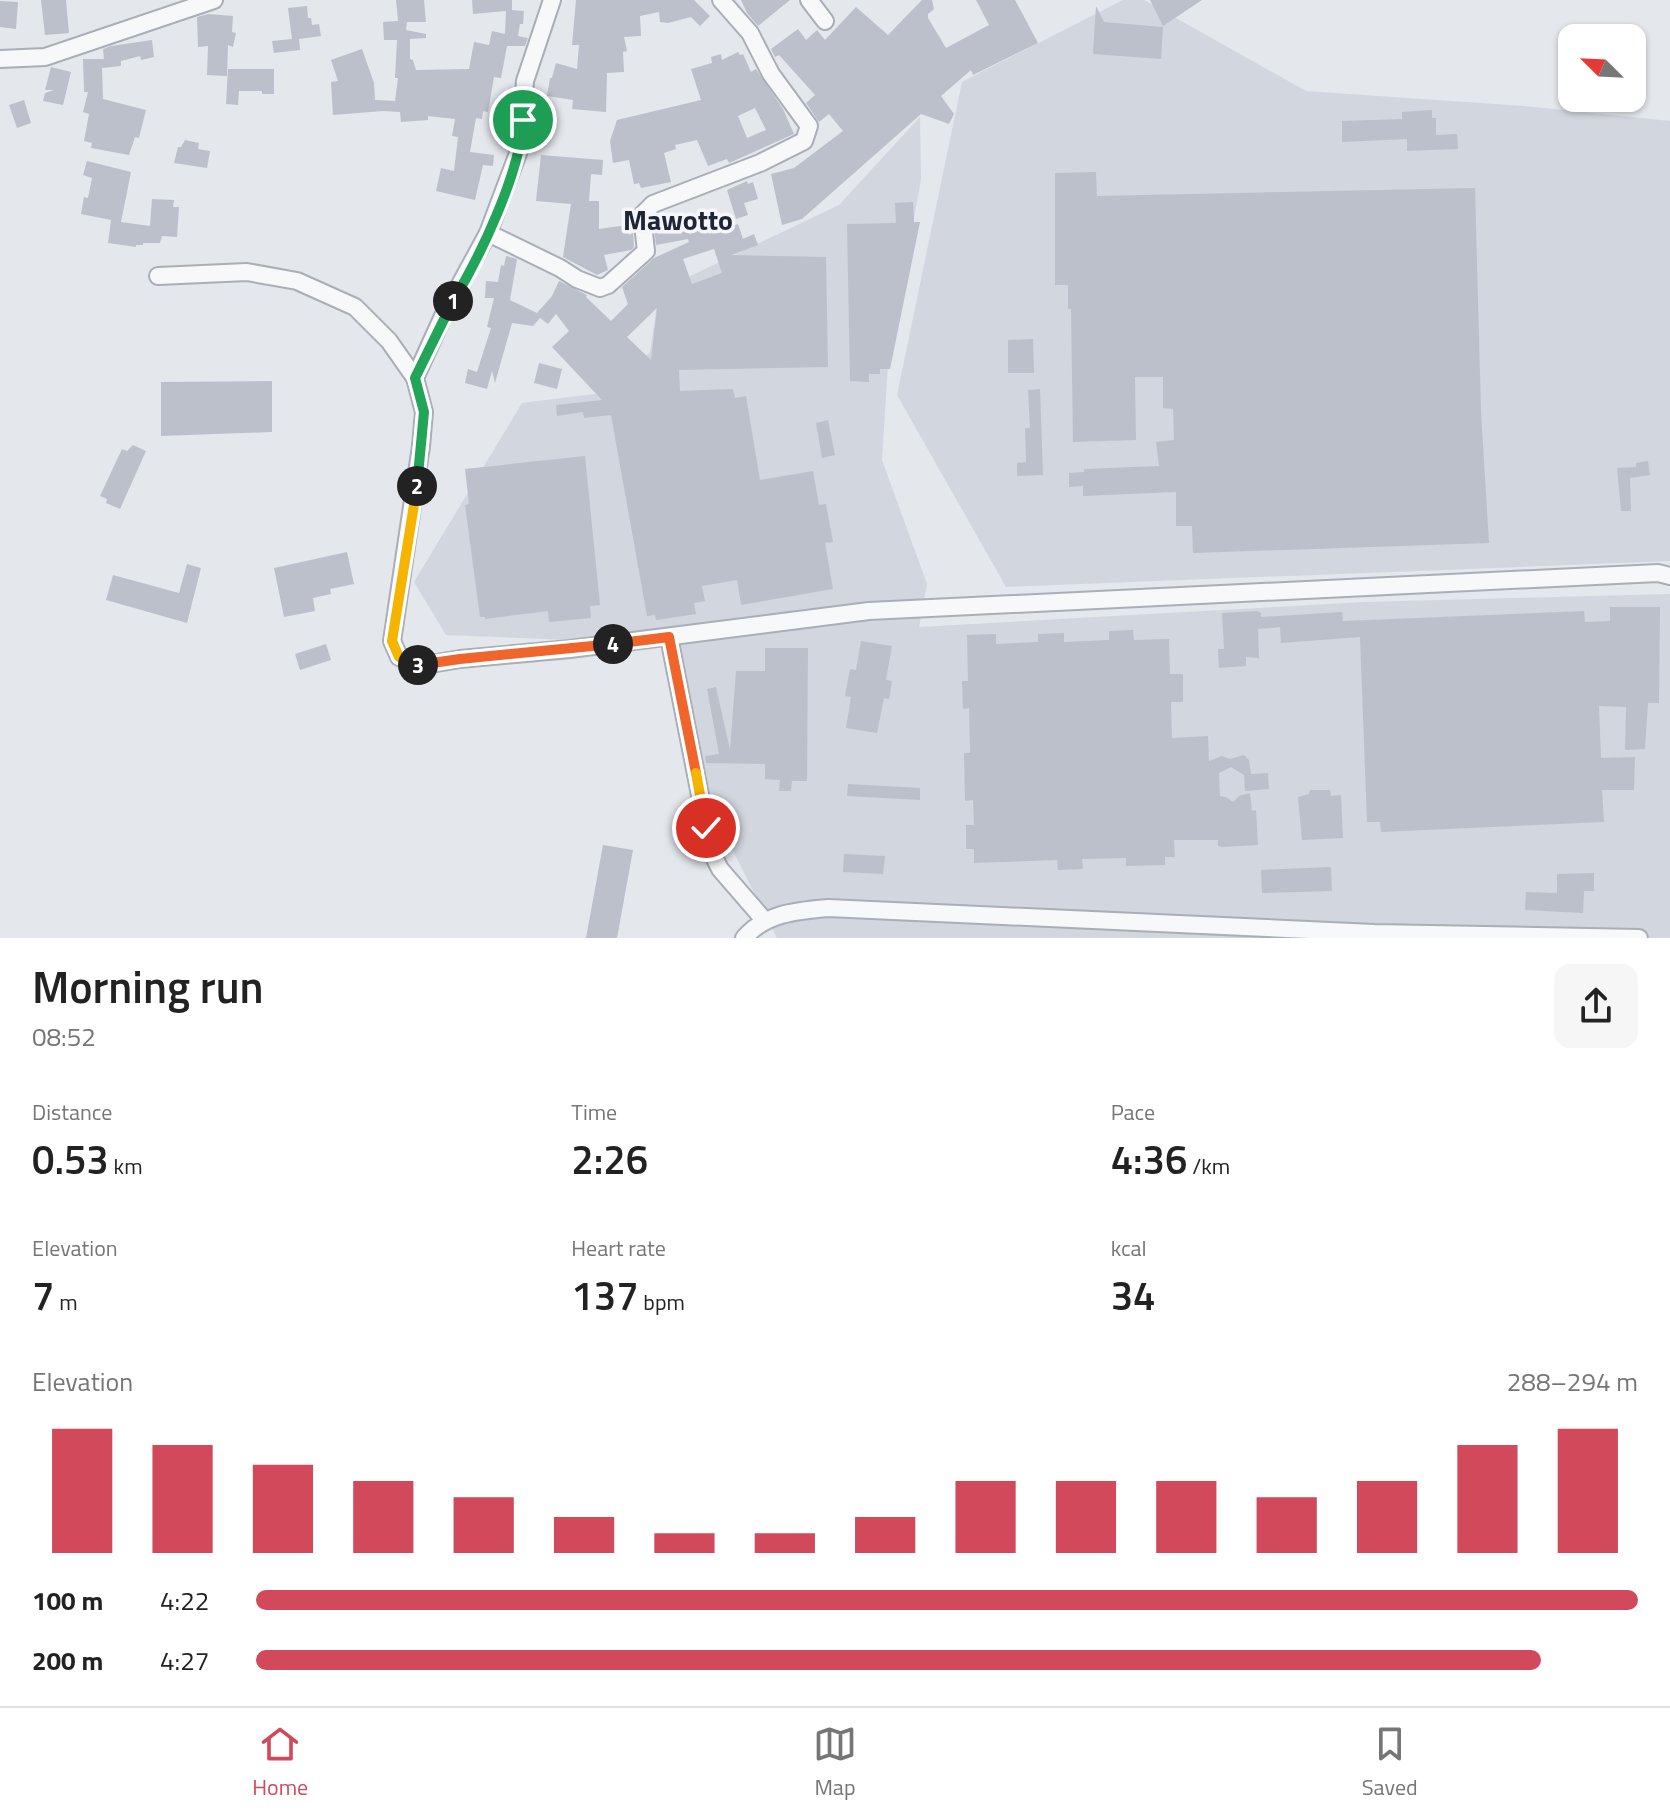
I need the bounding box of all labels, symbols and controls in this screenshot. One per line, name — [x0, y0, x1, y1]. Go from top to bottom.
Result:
north arrow — [1558, 24, 1646, 112]
map controls — [1558, 24, 1646, 112]
pin — [489, 86, 557, 154]
icon: arrive — [501, 98, 545, 142]
district label: Mawotto — [623, 198, 733, 241]
pin: 1 — [433, 281, 473, 321]
text: 1 — [447, 284, 459, 318]
pin: 2 — [397, 466, 437, 506]
text: 2 — [411, 469, 423, 503]
pin: 4 — [593, 624, 633, 664]
text: 4 — [607, 627, 619, 661]
pin: 3 — [398, 645, 438, 685]
text: 3 — [412, 648, 424, 682]
pin — [672, 794, 740, 862]
icon: check — [684, 806, 728, 850]
text: Morning run — [32, 953, 264, 1020]
button: share — [1554, 964, 1638, 1048]
text: 08:52 — [32, 1017, 96, 1056]
text: Distance — [32, 1095, 112, 1129]
text: Time — [571, 1095, 617, 1129]
text: Pace — [1111, 1095, 1155, 1129]
text: 0.53 — [32, 1129, 109, 1190]
text: 2:26 — [571, 1129, 648, 1190]
text: 4:36 — [1111, 1129, 1187, 1190]
text: km — [109, 1149, 143, 1183]
text: /km — [1187, 1149, 1230, 1183]
text: Elevation — [32, 1231, 118, 1265]
text: Heart rate — [571, 1231, 666, 1265]
text: kcal — [1111, 1231, 1147, 1265]
text: 7 — [32, 1265, 54, 1326]
text: 137 — [571, 1265, 639, 1326]
text: 34 — [1111, 1265, 1155, 1326]
text: m — [54, 1285, 78, 1319]
text: bpm — [639, 1285, 685, 1319]
text: Elevation — [32, 1362, 133, 1401]
text: 288–294 m — [1507, 1362, 1638, 1401]
text: 100 m — [32, 1581, 103, 1620]
text: 4:22 — [160, 1581, 209, 1620]
text: 200 m — [32, 1641, 103, 1680]
text: 4:27 — [160, 1641, 209, 1680]
tab: Home — [252, 1722, 308, 1804]
tab: Map — [813, 1722, 857, 1804]
tab: Saved — [1362, 1722, 1418, 1804]

